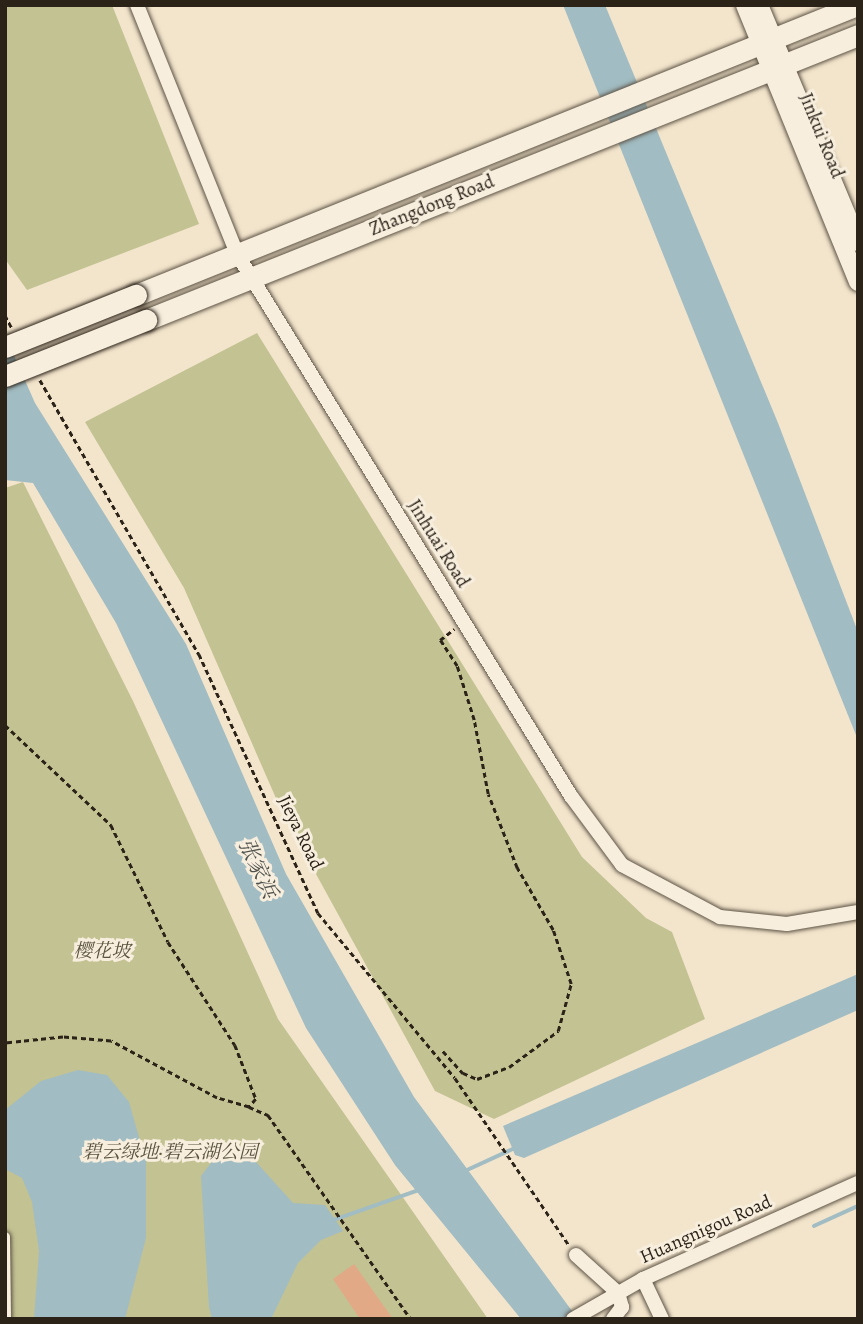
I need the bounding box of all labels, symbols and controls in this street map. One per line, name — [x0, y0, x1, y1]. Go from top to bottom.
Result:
street label: Jinkui Road — [794, 90, 848, 182]
street label: Zhangdong Road — [366, 171, 498, 241]
street label: Jinhuai Road — [402, 496, 474, 592]
street label: Jieya Road — [272, 792, 328, 874]
water label: 张家浜 — [233, 834, 283, 902]
park label: 樱花坡 — [74, 941, 130, 963]
park label: 碧云绿地·碧云湖公园 — [82, 1142, 258, 1164]
street label: Huangnigou Road — [637, 1191, 775, 1269]

